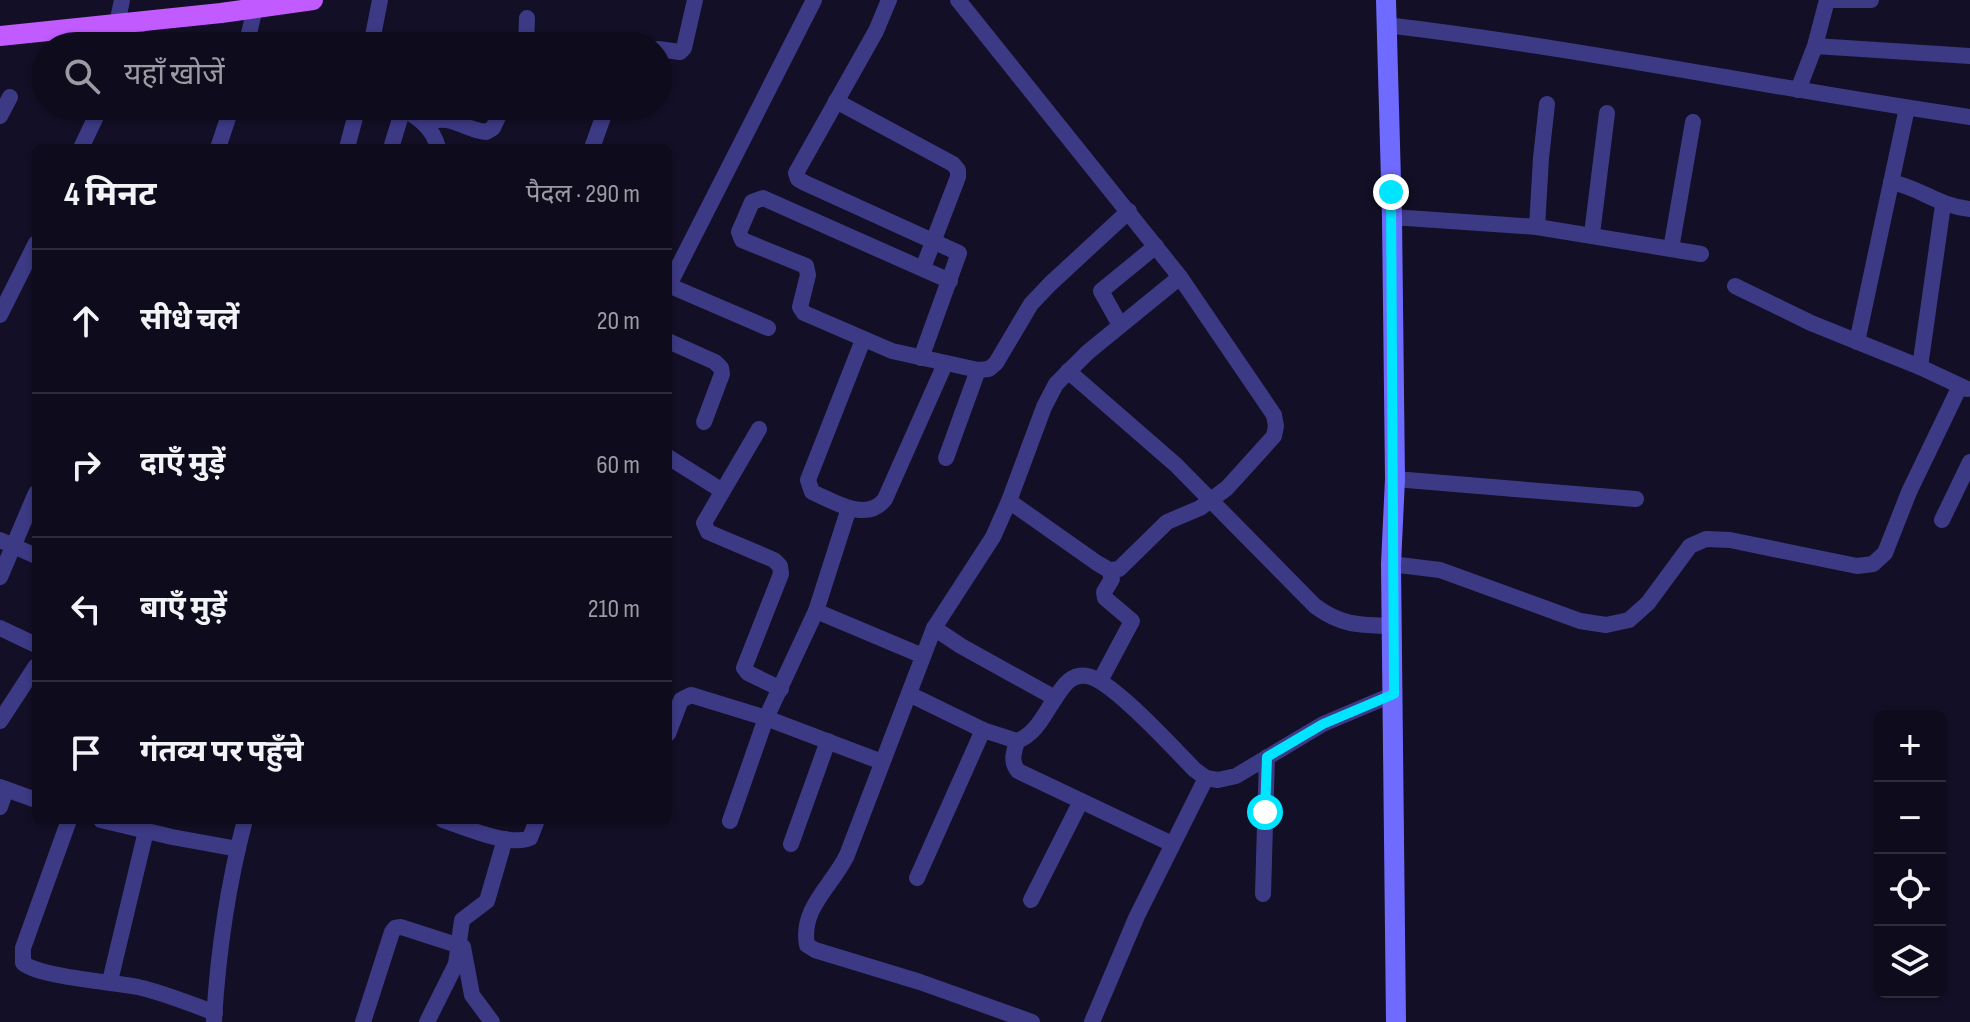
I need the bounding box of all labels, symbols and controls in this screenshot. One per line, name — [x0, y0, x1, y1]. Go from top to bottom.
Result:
search box — [32, 32, 672, 120]
icon: search — [60, 54, 104, 98]
text: यहाँ खोजें — [124, 57, 224, 93]
text: 4 मिनट — [64, 174, 156, 215]
route end — [1373, 174, 1409, 210]
text: पैदल · 290 m — [526, 179, 640, 210]
icon: ahead — [64, 299, 108, 343]
text: सीधे चलें — [140, 302, 239, 338]
text: 20 m — [597, 306, 640, 337]
icon: right — [64, 443, 108, 487]
text: दाएँ मुड़ें — [140, 446, 225, 482]
text: 60 m — [596, 450, 640, 481]
icon: left — [64, 587, 108, 631]
text: बाएँ मुड़ें — [140, 590, 227, 626]
text: 210 m — [588, 594, 640, 625]
map controls — [1874, 710, 1946, 998]
button: + — [1874, 710, 1946, 782]
icon: arrive — [64, 731, 108, 775]
text: गंतव्य पर पहुँचे — [140, 734, 304, 770]
button: − — [1874, 782, 1946, 854]
route start — [1247, 794, 1283, 830]
button: locate — [1874, 854, 1946, 926]
button: layers — [1874, 926, 1946, 998]

